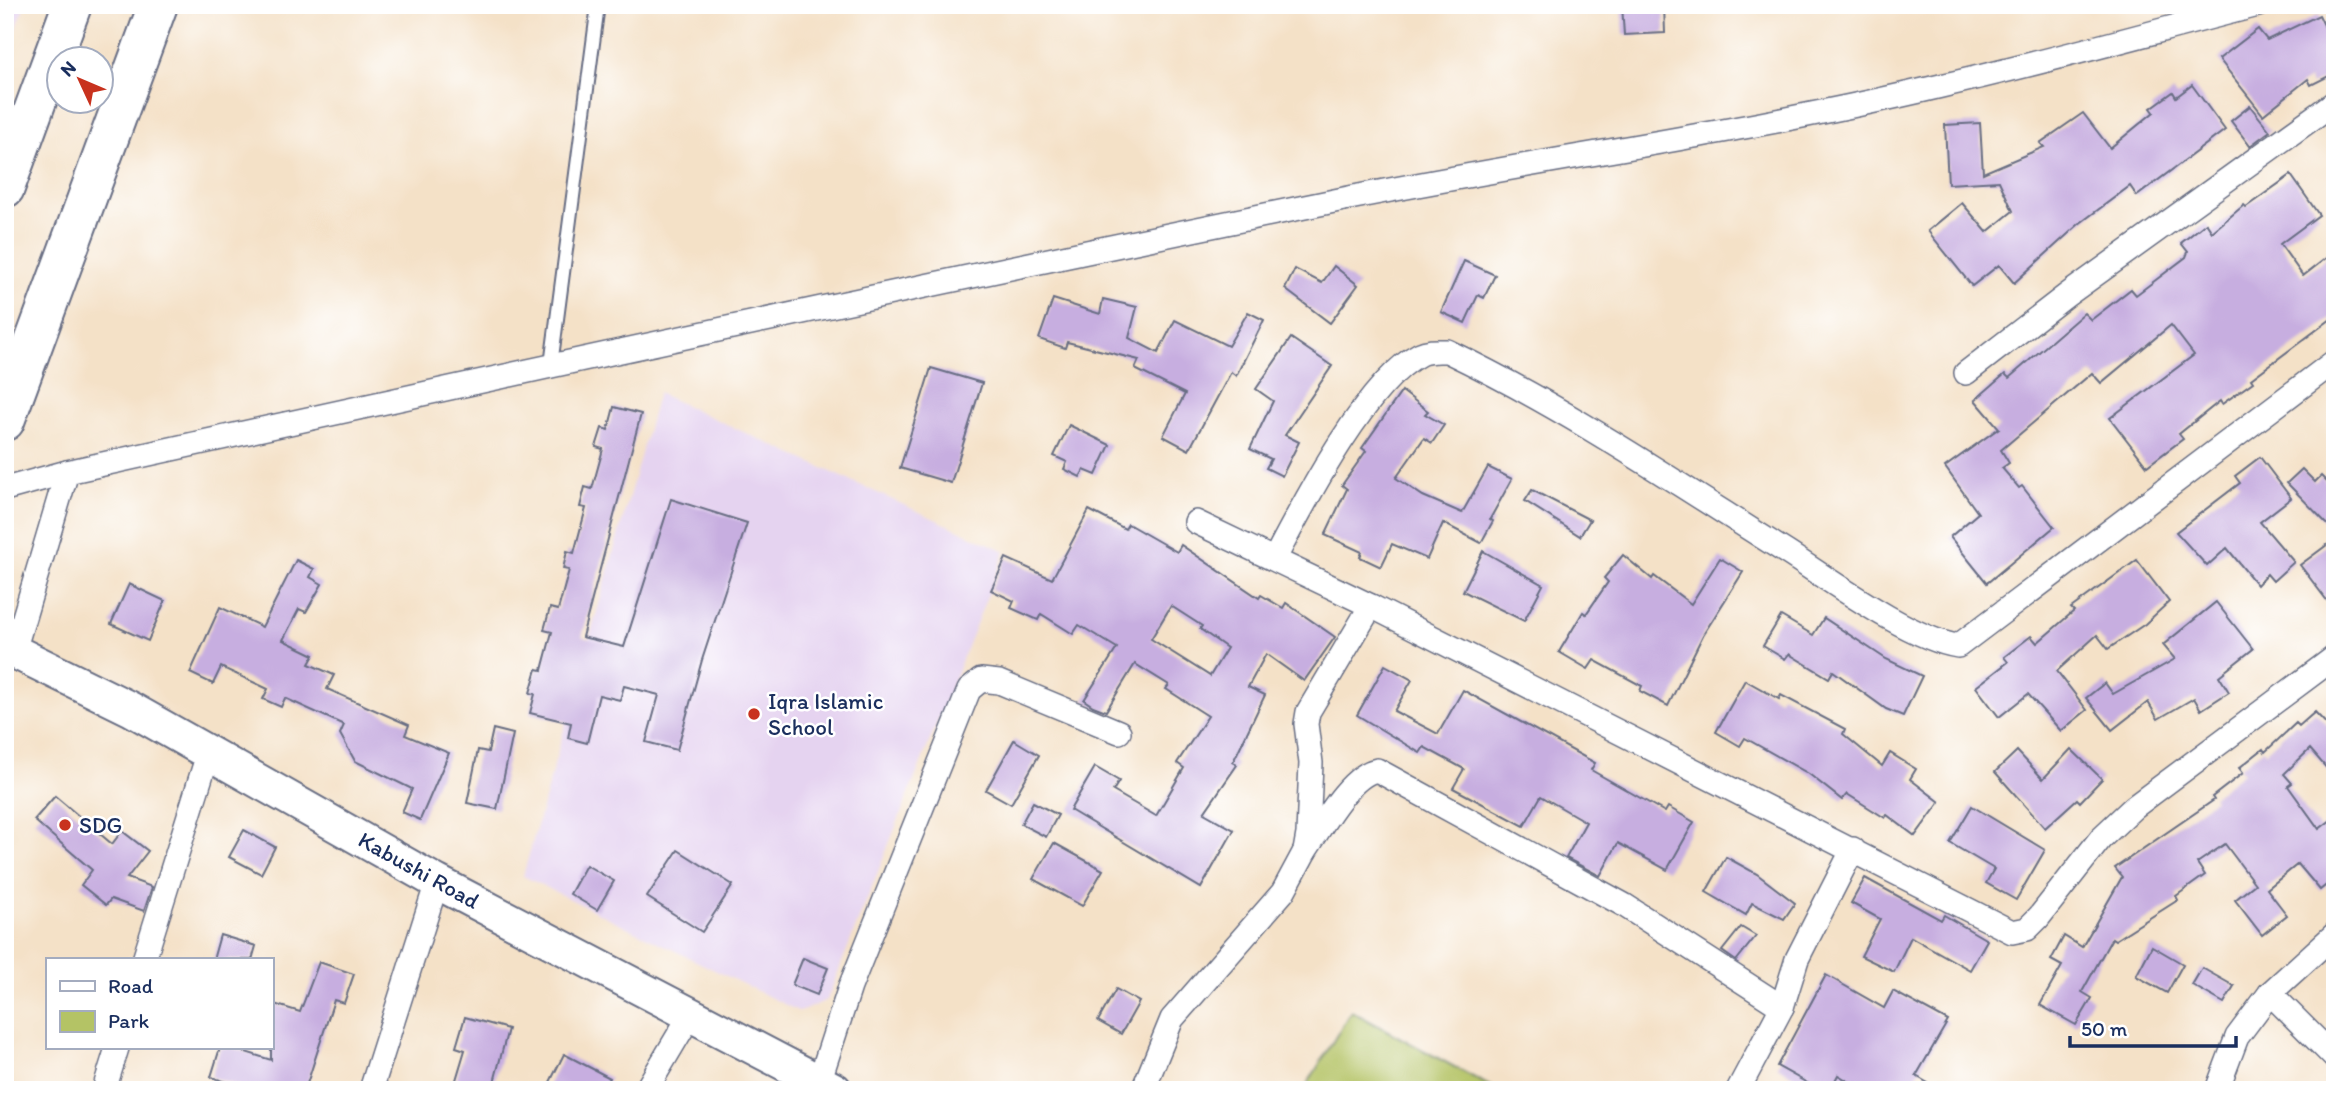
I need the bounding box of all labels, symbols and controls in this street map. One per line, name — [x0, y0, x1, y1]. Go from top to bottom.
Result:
north arrow — [46, 46, 116, 116]
text: N — [55, 56, 81, 81]
place label: Iqra Islamic School — [768, 687, 884, 741]
marker: Iqra Islamic School — [746, 706, 762, 722]
place label: SDG — [79, 811, 122, 839]
marker: SDG — [57, 817, 73, 833]
street label: Kabushi Road — [354, 825, 485, 915]
legend — [46, 958, 273, 1050]
text: Road — [108, 973, 154, 998]
scale bar — [2070, 1004, 2237, 1048]
text: Park — [108, 1008, 150, 1033]
text: 50 m — [2081, 1016, 2128, 1041]

